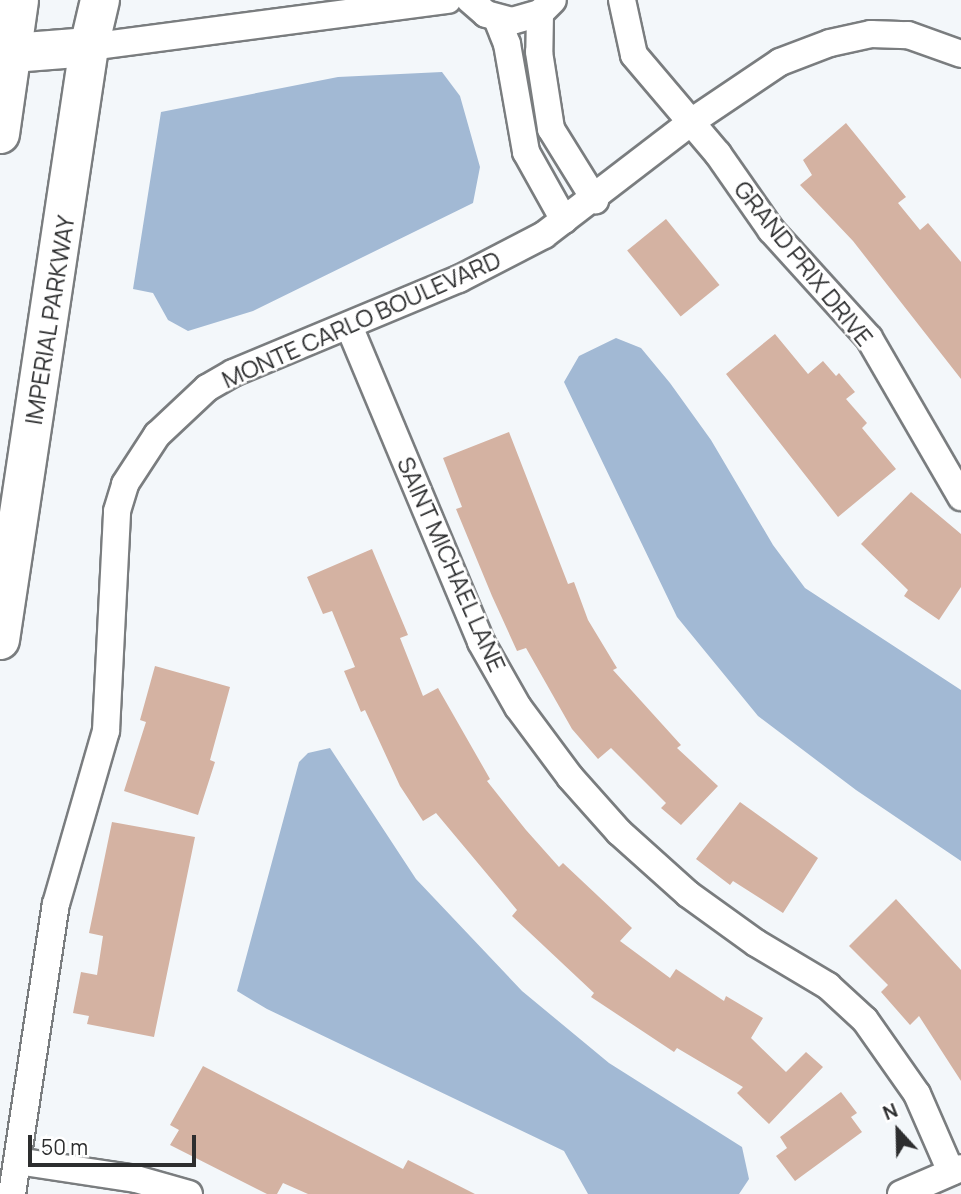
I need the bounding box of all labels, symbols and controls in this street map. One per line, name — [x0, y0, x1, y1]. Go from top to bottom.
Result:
street label: GRAND PRIX DRIVE — [729, 175, 879, 351]
street label: IMPERIAL PARKWAY — [18, 213, 80, 427]
street label: MONTE CARLO BOULEVARD — [217, 244, 505, 394]
street label: SAINT MICHAEL LANE — [391, 451, 513, 677]
north arrow — [863, 1096, 933, 1166]
text: N — [879, 1097, 901, 1126]
scale bar — [32, 1120, 200, 1164]
text: 50 m — [41, 1133, 88, 1161]

